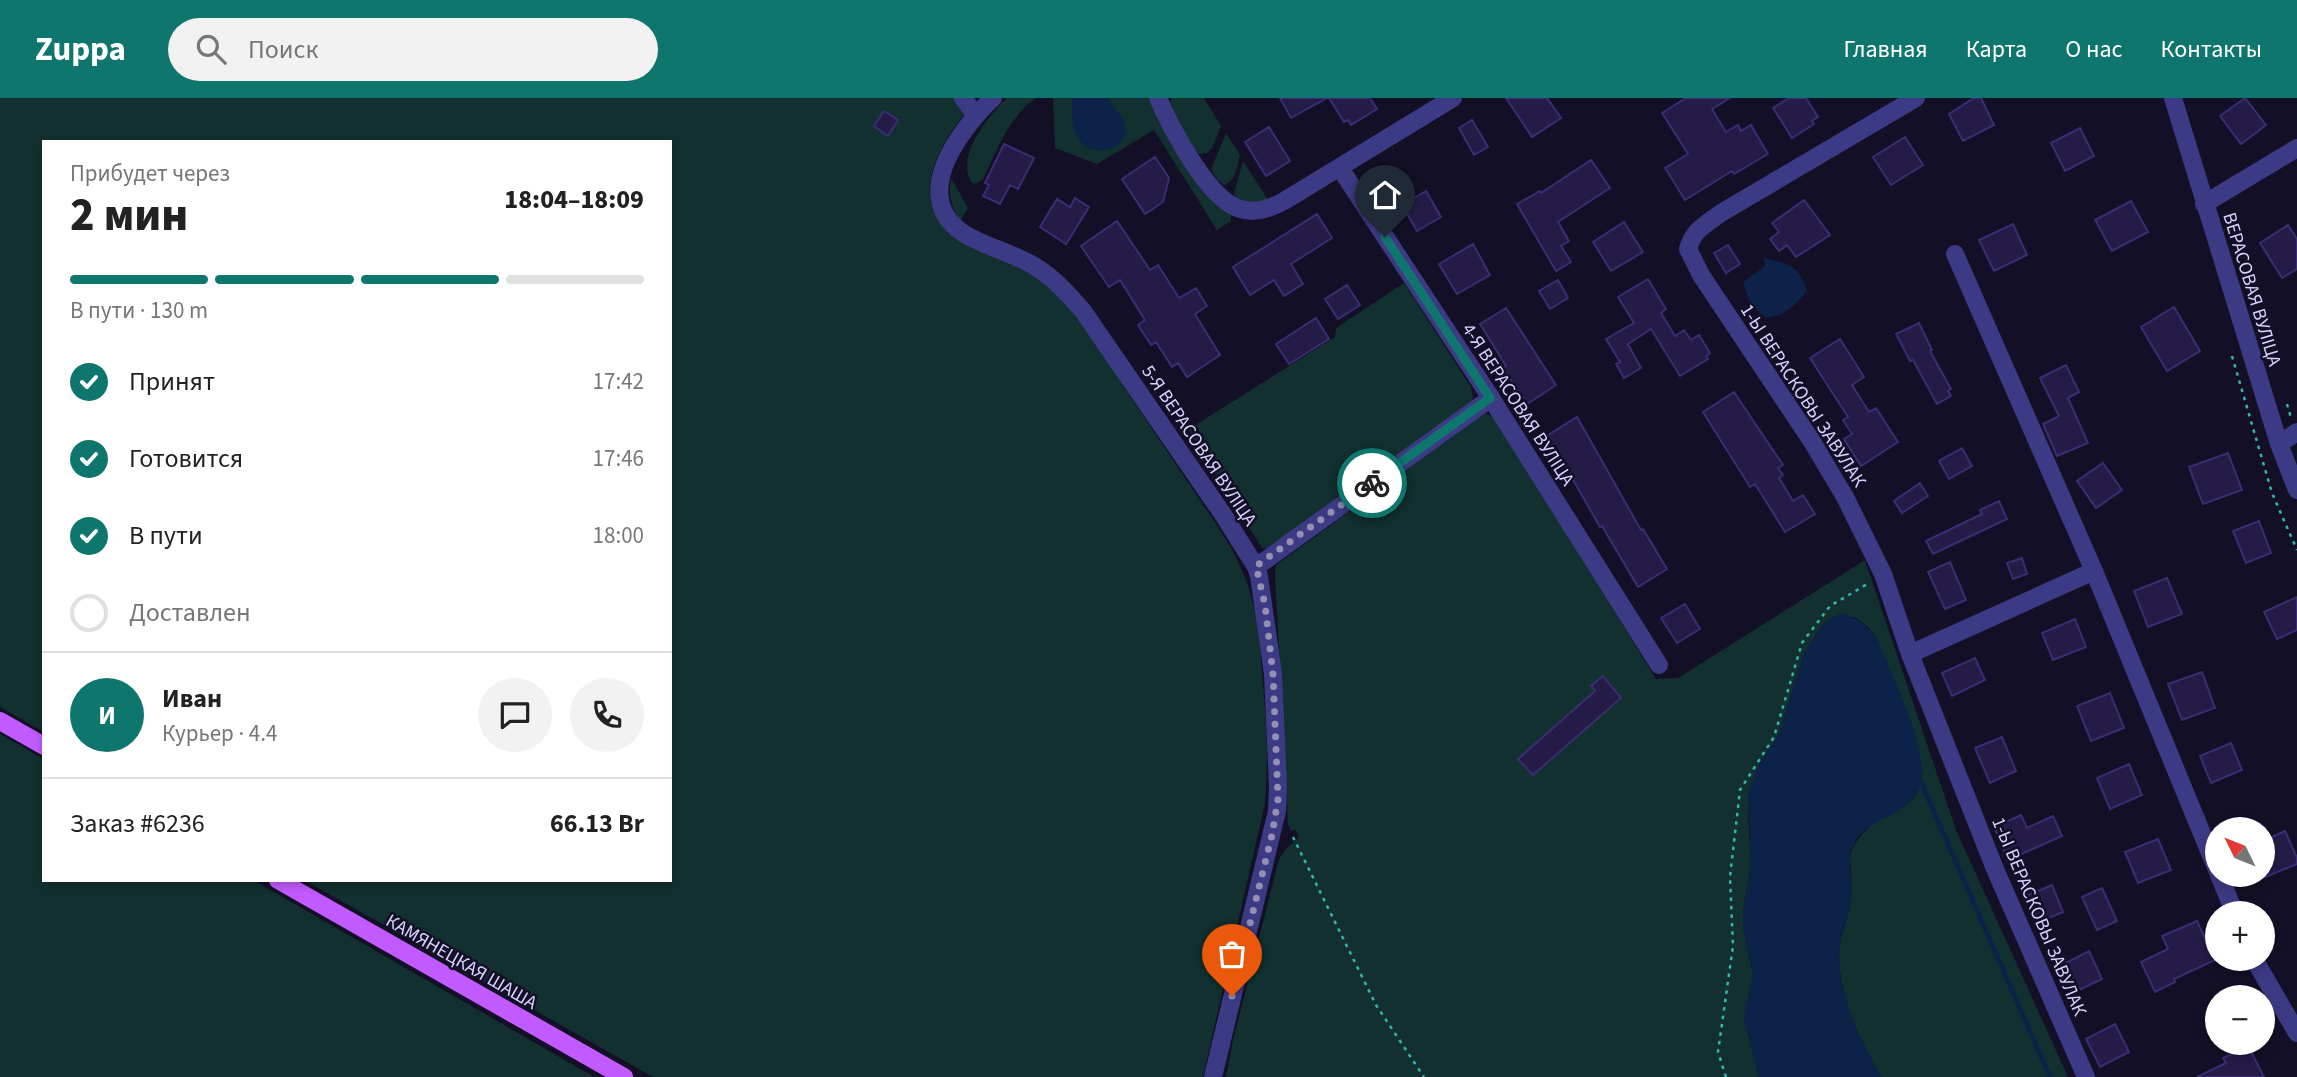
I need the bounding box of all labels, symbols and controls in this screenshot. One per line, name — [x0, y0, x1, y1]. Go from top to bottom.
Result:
search box — [168, 18, 658, 81]
text: Zuppa — [35, 26, 126, 73]
icon: search — [192, 30, 230, 68]
text: Поиск — [248, 31, 318, 68]
text: Главная — [1843, 32, 1928, 67]
text: Карта — [1966, 32, 2027, 67]
text: О нас — [2065, 32, 2122, 67]
text: Контакты — [2160, 32, 2262, 67]
text: Прибудет через — [70, 157, 230, 190]
pin — [1355, 165, 1415, 237]
icon: home — [1366, 176, 1404, 214]
text: 18:04–18:09 — [504, 181, 644, 218]
text: 2 мин — [70, 183, 188, 248]
street label: ВЕРАСОВАЯ ВУЛІЦА — [2215, 209, 2288, 370]
text: В пути · 130 m — [70, 294, 208, 327]
street label: 1-Ы ВЕРАСКОВЫ ЗАВУЛАК — [1733, 299, 1872, 493]
street label: 4-Я ВЕРАСОВАЯ ВУЛІЦА — [1455, 318, 1581, 492]
street label: 5-Я ВЕРАСОВАЯ ВУЛІЦА — [1135, 360, 1263, 532]
icon: check — [70, 363, 108, 401]
text: Принят — [129, 363, 215, 400]
text: 17:42 — [593, 365, 644, 398]
icon: check — [70, 440, 108, 478]
text: Готовится — [129, 440, 243, 477]
text: 17:46 — [593, 442, 644, 475]
courier — [1337, 448, 1407, 518]
icon: bike — [1353, 464, 1391, 502]
icon: check — [70, 517, 108, 555]
text: В пути — [129, 517, 203, 554]
text: 18:00 — [593, 519, 644, 552]
text: Доставлен — [129, 594, 251, 631]
button: chat — [478, 678, 552, 752]
button: phone — [570, 678, 644, 752]
text: Иван — [162, 680, 222, 717]
text: И — [98, 697, 116, 734]
text: Курьер · 4.4 — [162, 717, 277, 750]
text: Заказ #6236 — [70, 805, 205, 842]
text: 66.13 Br — [550, 805, 644, 842]
street label: 1-Ы ВЕРАСКОВЫ ЗАВУЛАК — [1984, 813, 2093, 1020]
north arrow — [2205, 817, 2275, 887]
map controls — [2205, 817, 2275, 1055]
button: + — [2205, 901, 2275, 971]
street label: КАМЯНЕЦКАЯ ШАША — [381, 908, 543, 1017]
pin — [1202, 924, 1262, 996]
icon: bag — [1213, 935, 1251, 973]
button: − — [2205, 985, 2275, 1055]

